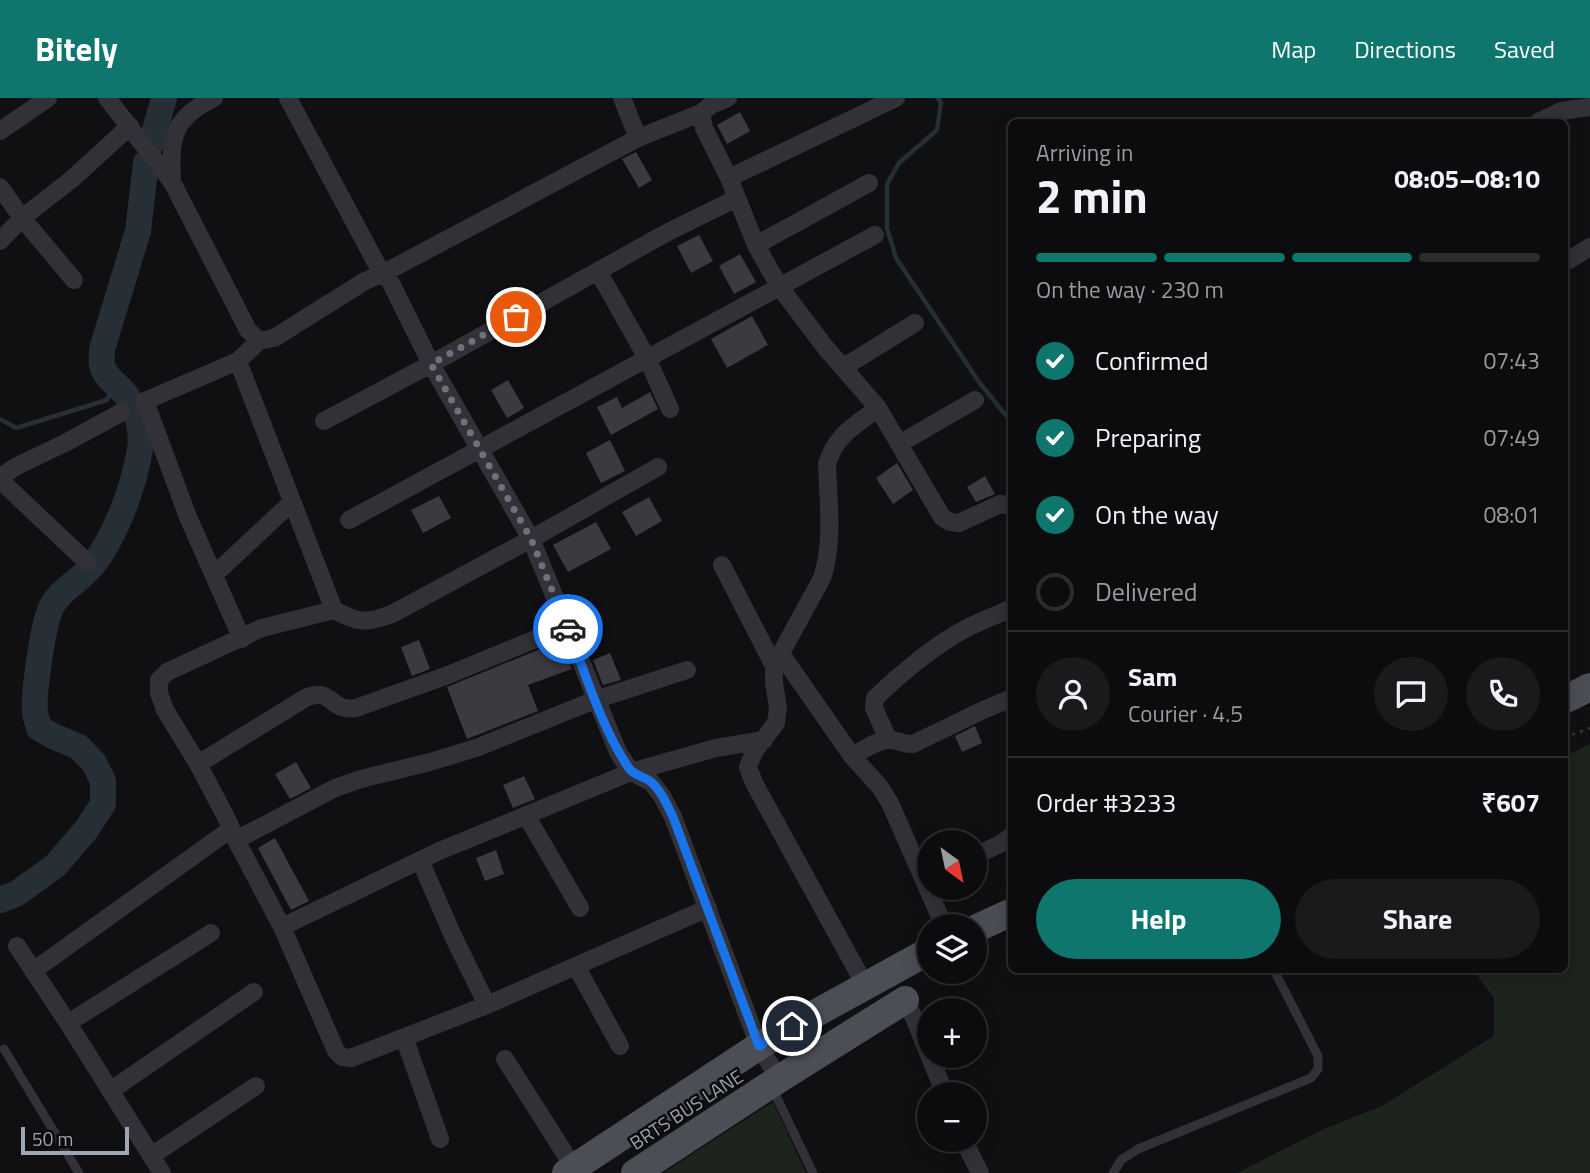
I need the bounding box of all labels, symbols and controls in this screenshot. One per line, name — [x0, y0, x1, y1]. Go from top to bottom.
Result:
text: Bitely — [35, 24, 118, 74]
text: Map — [1271, 31, 1316, 67]
text: Directions — [1354, 31, 1456, 67]
text: Saved — [1494, 31, 1555, 67]
text: Arriving in — [1036, 135, 1133, 170]
text: 08:05–08:10 — [1394, 159, 1540, 198]
text: 2 min — [1036, 161, 1148, 231]
text: On the way · 230 m — [1036, 272, 1224, 307]
pin — [486, 287, 546, 347]
icon: bag — [497, 298, 535, 336]
text: Confirmed — [1095, 341, 1209, 380]
icon: check — [1036, 342, 1074, 380]
text: 07:43 — [1483, 343, 1540, 378]
text: Preparing — [1095, 418, 1201, 457]
icon: check — [1036, 419, 1074, 457]
text: 07:49 — [1483, 420, 1540, 455]
text: On the way — [1095, 495, 1219, 534]
icon: check — [1036, 496, 1074, 534]
text: 08:01 — [1483, 497, 1540, 532]
text: Delivered — [1095, 572, 1198, 611]
courier — [533, 594, 603, 664]
icon: car — [549, 610, 587, 648]
button: person — [1036, 657, 1110, 731]
text: Sam — [1128, 657, 1177, 696]
button: chat — [1374, 657, 1448, 731]
button: phone — [1466, 657, 1540, 731]
text: Courier · 4.5 — [1128, 696, 1243, 731]
text: Order #3233 — [1036, 783, 1176, 822]
text: ₹607 — [1481, 783, 1540, 822]
north arrow — [917, 830, 987, 900]
map controls — [917, 830, 987, 1152]
button: Help — [1036, 879, 1281, 959]
button: Share — [1295, 879, 1540, 959]
button: layers — [917, 914, 987, 984]
pin — [762, 996, 822, 1056]
button: + — [917, 998, 987, 1068]
icon: home — [773, 1007, 811, 1045]
street label: BRTS BUS LANE — [624, 1061, 748, 1157]
button: − — [917, 1082, 987, 1152]
scale bar — [21, 1124, 130, 1156]
text: 50 m — [32, 1124, 73, 1153]

